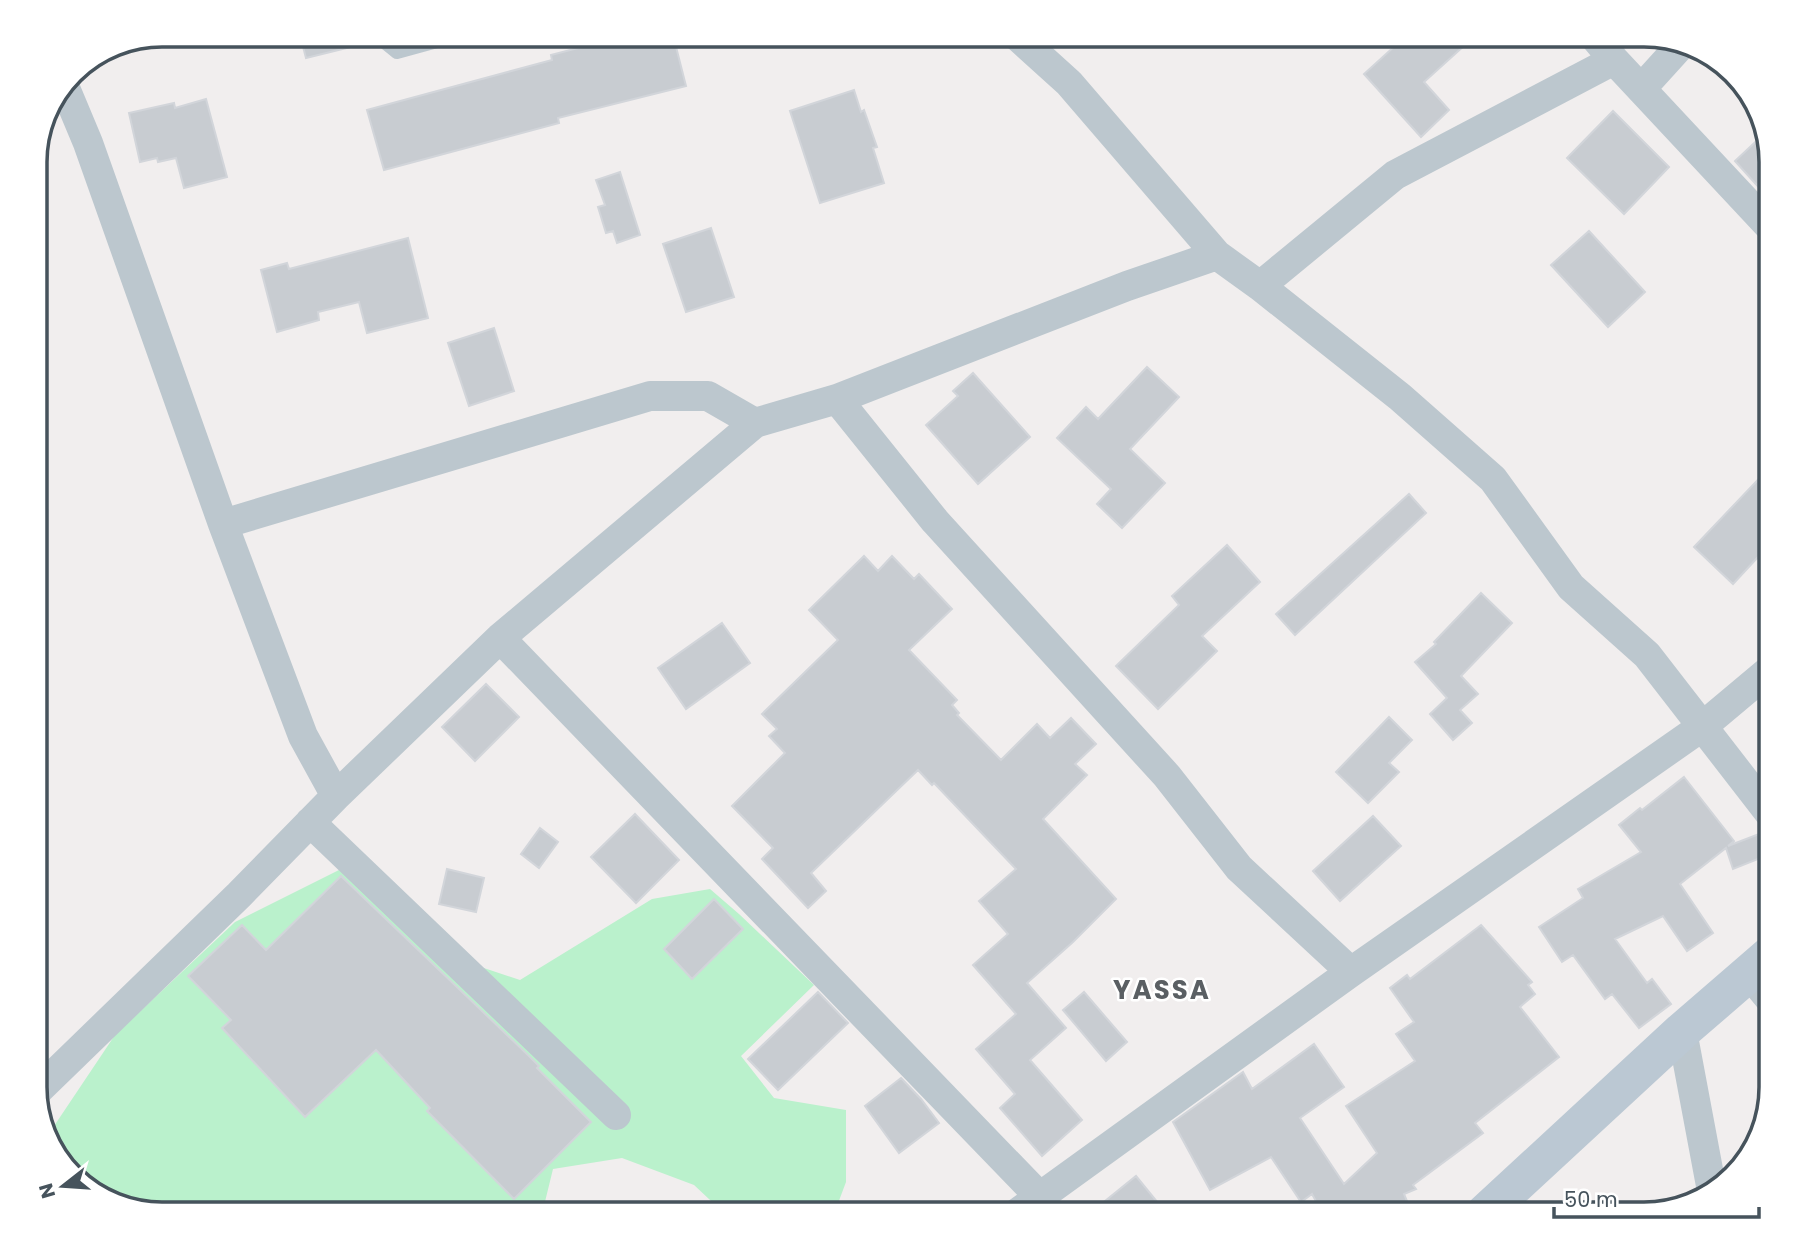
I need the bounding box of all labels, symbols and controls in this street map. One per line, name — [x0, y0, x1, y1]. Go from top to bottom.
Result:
district label: YASSA — [1113, 972, 1211, 1008]
north arrow — [28, 1151, 98, 1221]
scale bar — [1554, 1176, 1759, 1220]
text: N — [32, 1180, 62, 1202]
text: 50 m — [1564, 1185, 1618, 1214]

